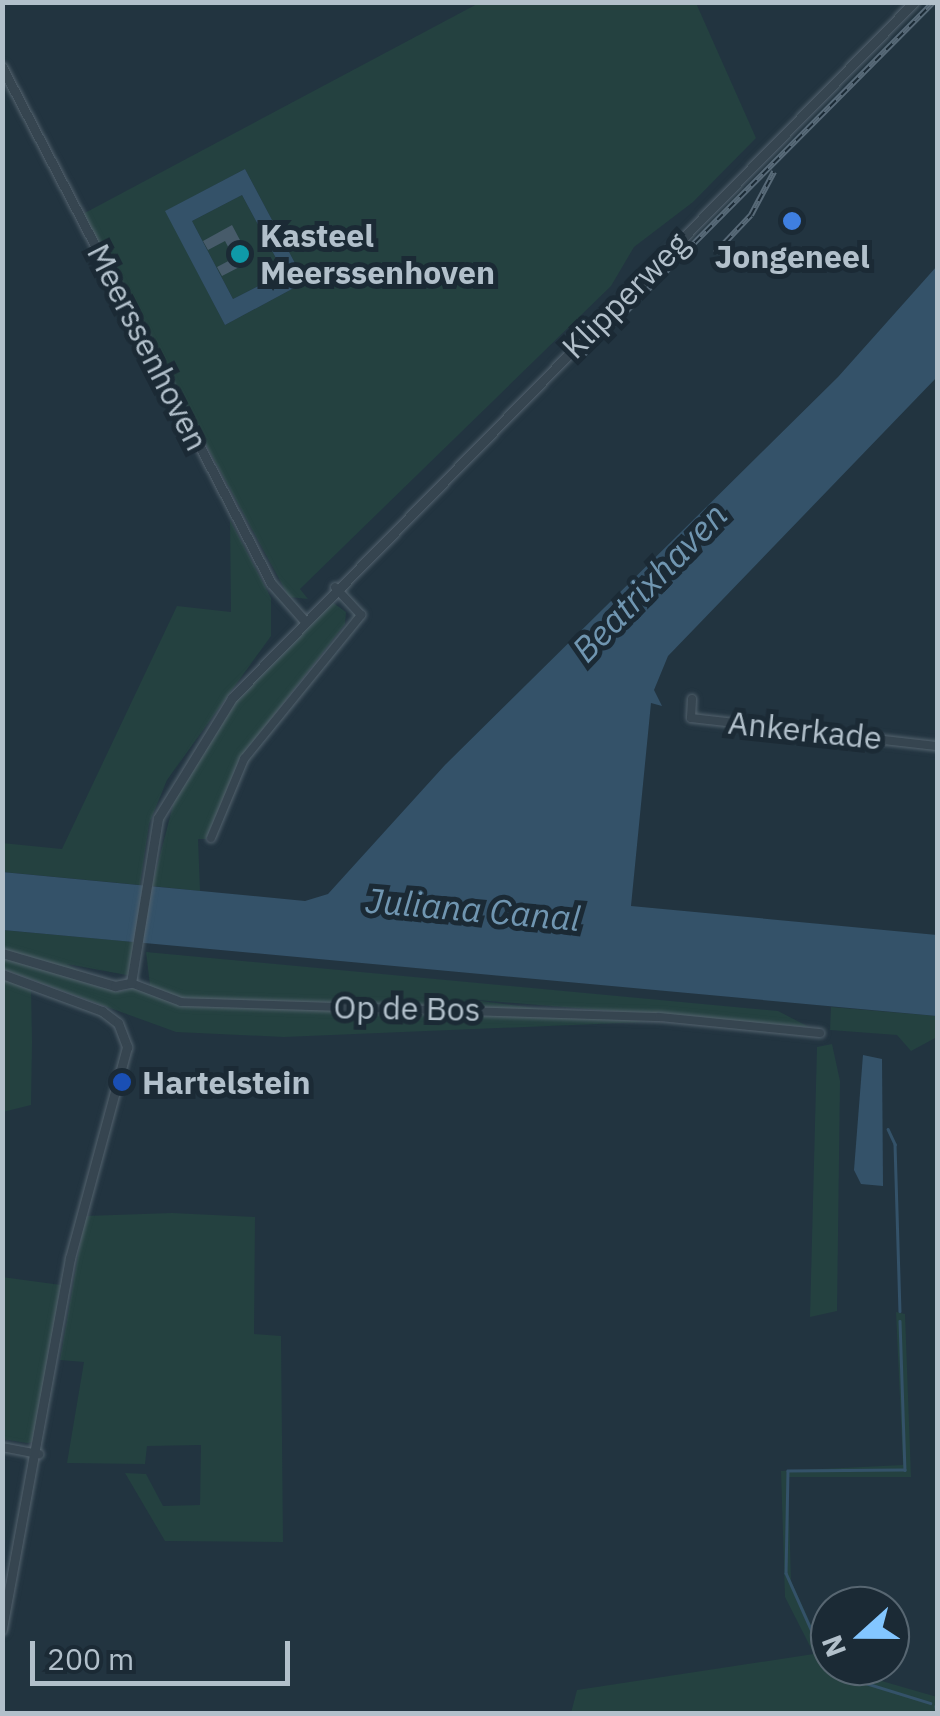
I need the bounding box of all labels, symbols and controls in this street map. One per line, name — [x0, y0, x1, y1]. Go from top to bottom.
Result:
marker: Jongeneel — [781, 210, 803, 232]
place label: Kasteel Meerssenhoven — [260, 217, 495, 292]
street label: Klipperweg — [554, 224, 696, 366]
street label: Meerssenhoven — [79, 237, 217, 457]
place label: Jongeneel — [714, 237, 870, 275]
marker: Kasteel Meerssenhoven — [229, 243, 251, 265]
water label: Beatrixhaven — [563, 494, 735, 670]
street label: Ankerkade — [726, 703, 884, 757]
water label: Juliana Canal — [364, 879, 582, 939]
street label: Op de Bos — [333, 988, 481, 1028]
place label: Hartelstein — [142, 1063, 310, 1101]
marker: Hartelstein — [111, 1071, 133, 1093]
north arrow — [810, 1586, 910, 1686]
scale bar — [35, 1621, 295, 1683]
text: N — [812, 1630, 854, 1662]
text: 200 m — [47, 1639, 134, 1678]

